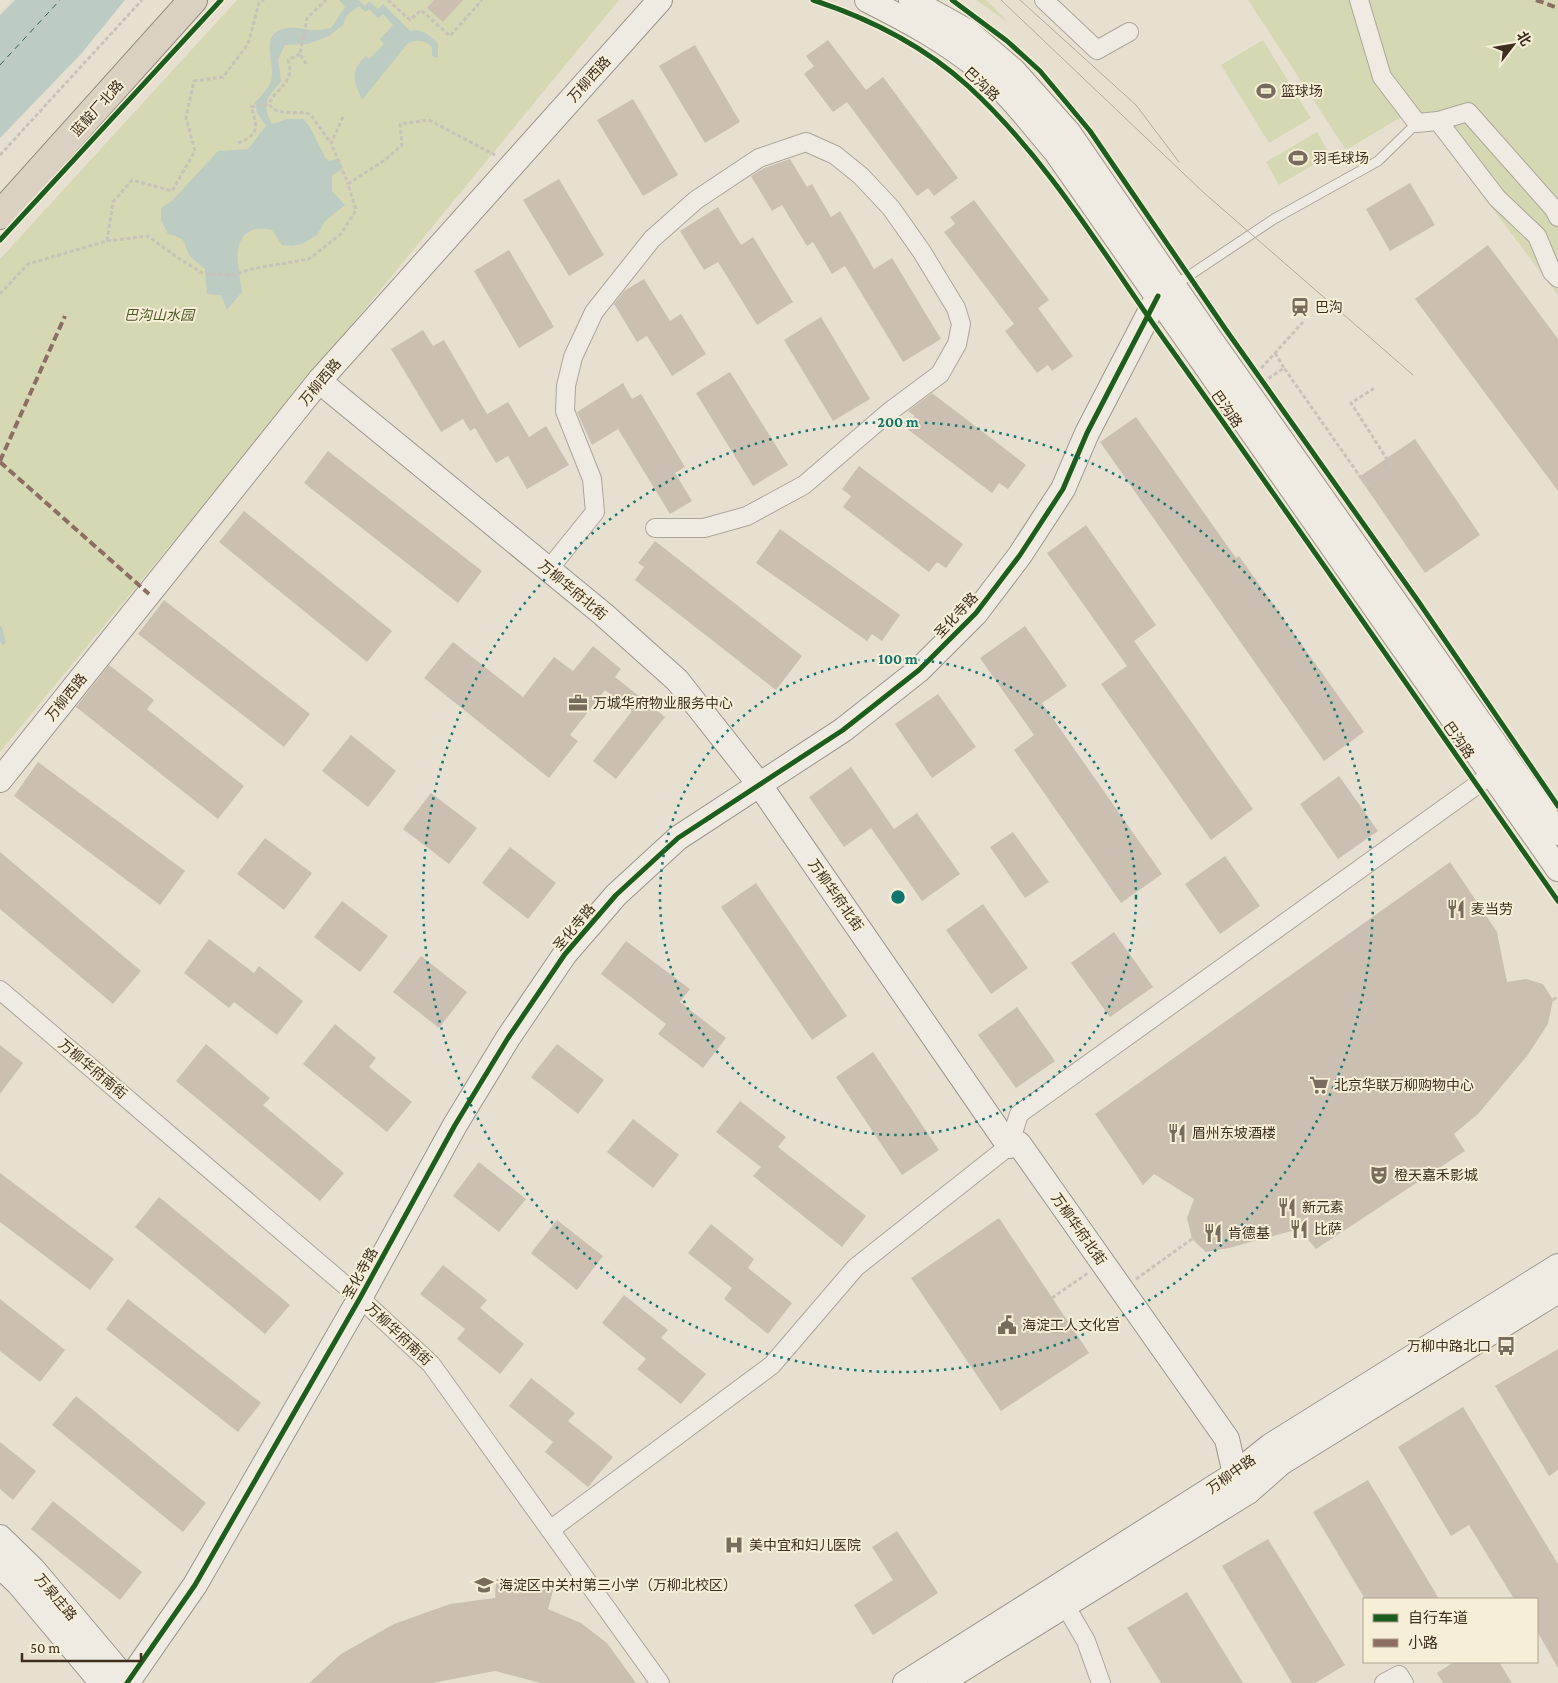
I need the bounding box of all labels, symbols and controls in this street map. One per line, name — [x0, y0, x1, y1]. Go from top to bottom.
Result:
north arrow — [1488, 20, 1538, 70]
text: 北 — [1514, 28, 1535, 48]
street label: 万柳西路 — [564, 53, 614, 105]
street label: 巴沟路 — [961, 64, 1003, 104]
street label: 蓝靛厂北路 — [68, 77, 126, 139]
sports icon: 篮球场 — [1255, 80, 1277, 102]
place label: 篮球场 — [1281, 83, 1323, 99]
sports icon: 羽毛球场 — [1287, 147, 1309, 169]
place label: 羽毛球场 — [1313, 150, 1369, 166]
station icon: 巴沟 — [1289, 296, 1311, 318]
place label: 巴沟 — [1315, 299, 1343, 315]
park label: 巴沟山水园 — [124, 307, 196, 323]
street label: 万柳西路 — [296, 355, 344, 409]
street label: 巴沟路 — [1208, 387, 1246, 431]
text: 200 m — [877, 414, 919, 430]
street label: 万柳华府北街 — [536, 557, 610, 623]
street label: 圣化寺路 — [931, 589, 981, 641]
text: 100 m — [878, 651, 918, 667]
street label: 万柳西路 — [42, 670, 90, 724]
office icon: 万城华府物业服务中心 — [567, 692, 589, 714]
place label: 万城华府物业服务中心 — [593, 695, 733, 711]
street label: 巴沟路 — [1440, 718, 1478, 762]
street label: 万柳华府北街 — [805, 856, 867, 934]
centre of rings — [889, 888, 907, 906]
restaurant icon: 麦当劳 — [1445, 898, 1467, 920]
street label: 圣化寺路 — [550, 900, 598, 954]
place label: 麦当劳 — [1471, 901, 1513, 917]
street label: 万柳华府南街 — [56, 1036, 130, 1102]
supermarket icon: 北京华联万柳购物中心 — [1308, 1074, 1330, 1096]
place label: 北京华联万柳购物中心 — [1334, 1077, 1474, 1093]
restaurant icon: 眉州东坡酒楼 — [1166, 1122, 1188, 1144]
place label: 眉州东坡酒楼 — [1192, 1125, 1276, 1141]
theatre icon: 橙天嘉禾影城 — [1368, 1164, 1390, 1186]
place label: 橙天嘉禾影城 — [1394, 1167, 1478, 1183]
street label: 万柳华府北街 — [1048, 1190, 1110, 1268]
restaurant icon: 新元素 — [1276, 1196, 1298, 1218]
place label: 新元素 — [1302, 1199, 1344, 1215]
restaurant icon: 比萨 — [1288, 1218, 1310, 1240]
place label: 比萨 — [1314, 1221, 1342, 1237]
restaurant icon: 肯德基 — [1202, 1222, 1224, 1244]
place label: 肯德基 — [1228, 1225, 1270, 1241]
street label: 圣化寺路 — [339, 1245, 381, 1301]
street label: 万柳华府南街 — [363, 1300, 435, 1368]
public building icon: 海淀工人文化宫 — [996, 1314, 1018, 1336]
place label: 海淀工人文化宫 — [1022, 1317, 1120, 1333]
bus stop icon: 万柳中路北口 — [1495, 1335, 1517, 1357]
place label: 万柳中路北口 — [1407, 1338, 1491, 1354]
street label: 万柳中路 — [1203, 1451, 1259, 1497]
hospital icon: 美中宜和妇儿医院 — [723, 1534, 745, 1556]
place label: 美中宜和妇儿医院 — [749, 1537, 861, 1553]
street label: 万泉庄路 — [32, 1570, 80, 1624]
school or university icon: 海淀区中关村第三小学（万柳北校区） — [473, 1574, 495, 1596]
place label: 海淀区中关村第三小学（万柳北校区） — [499, 1577, 737, 1593]
legend — [1363, 1598, 1538, 1663]
text: 自行车道 — [1408, 1610, 1468, 1626]
scale bar — [22, 1630, 141, 1662]
text: 小路 — [1408, 1635, 1438, 1651]
text: 50 m — [30, 1640, 60, 1656]

